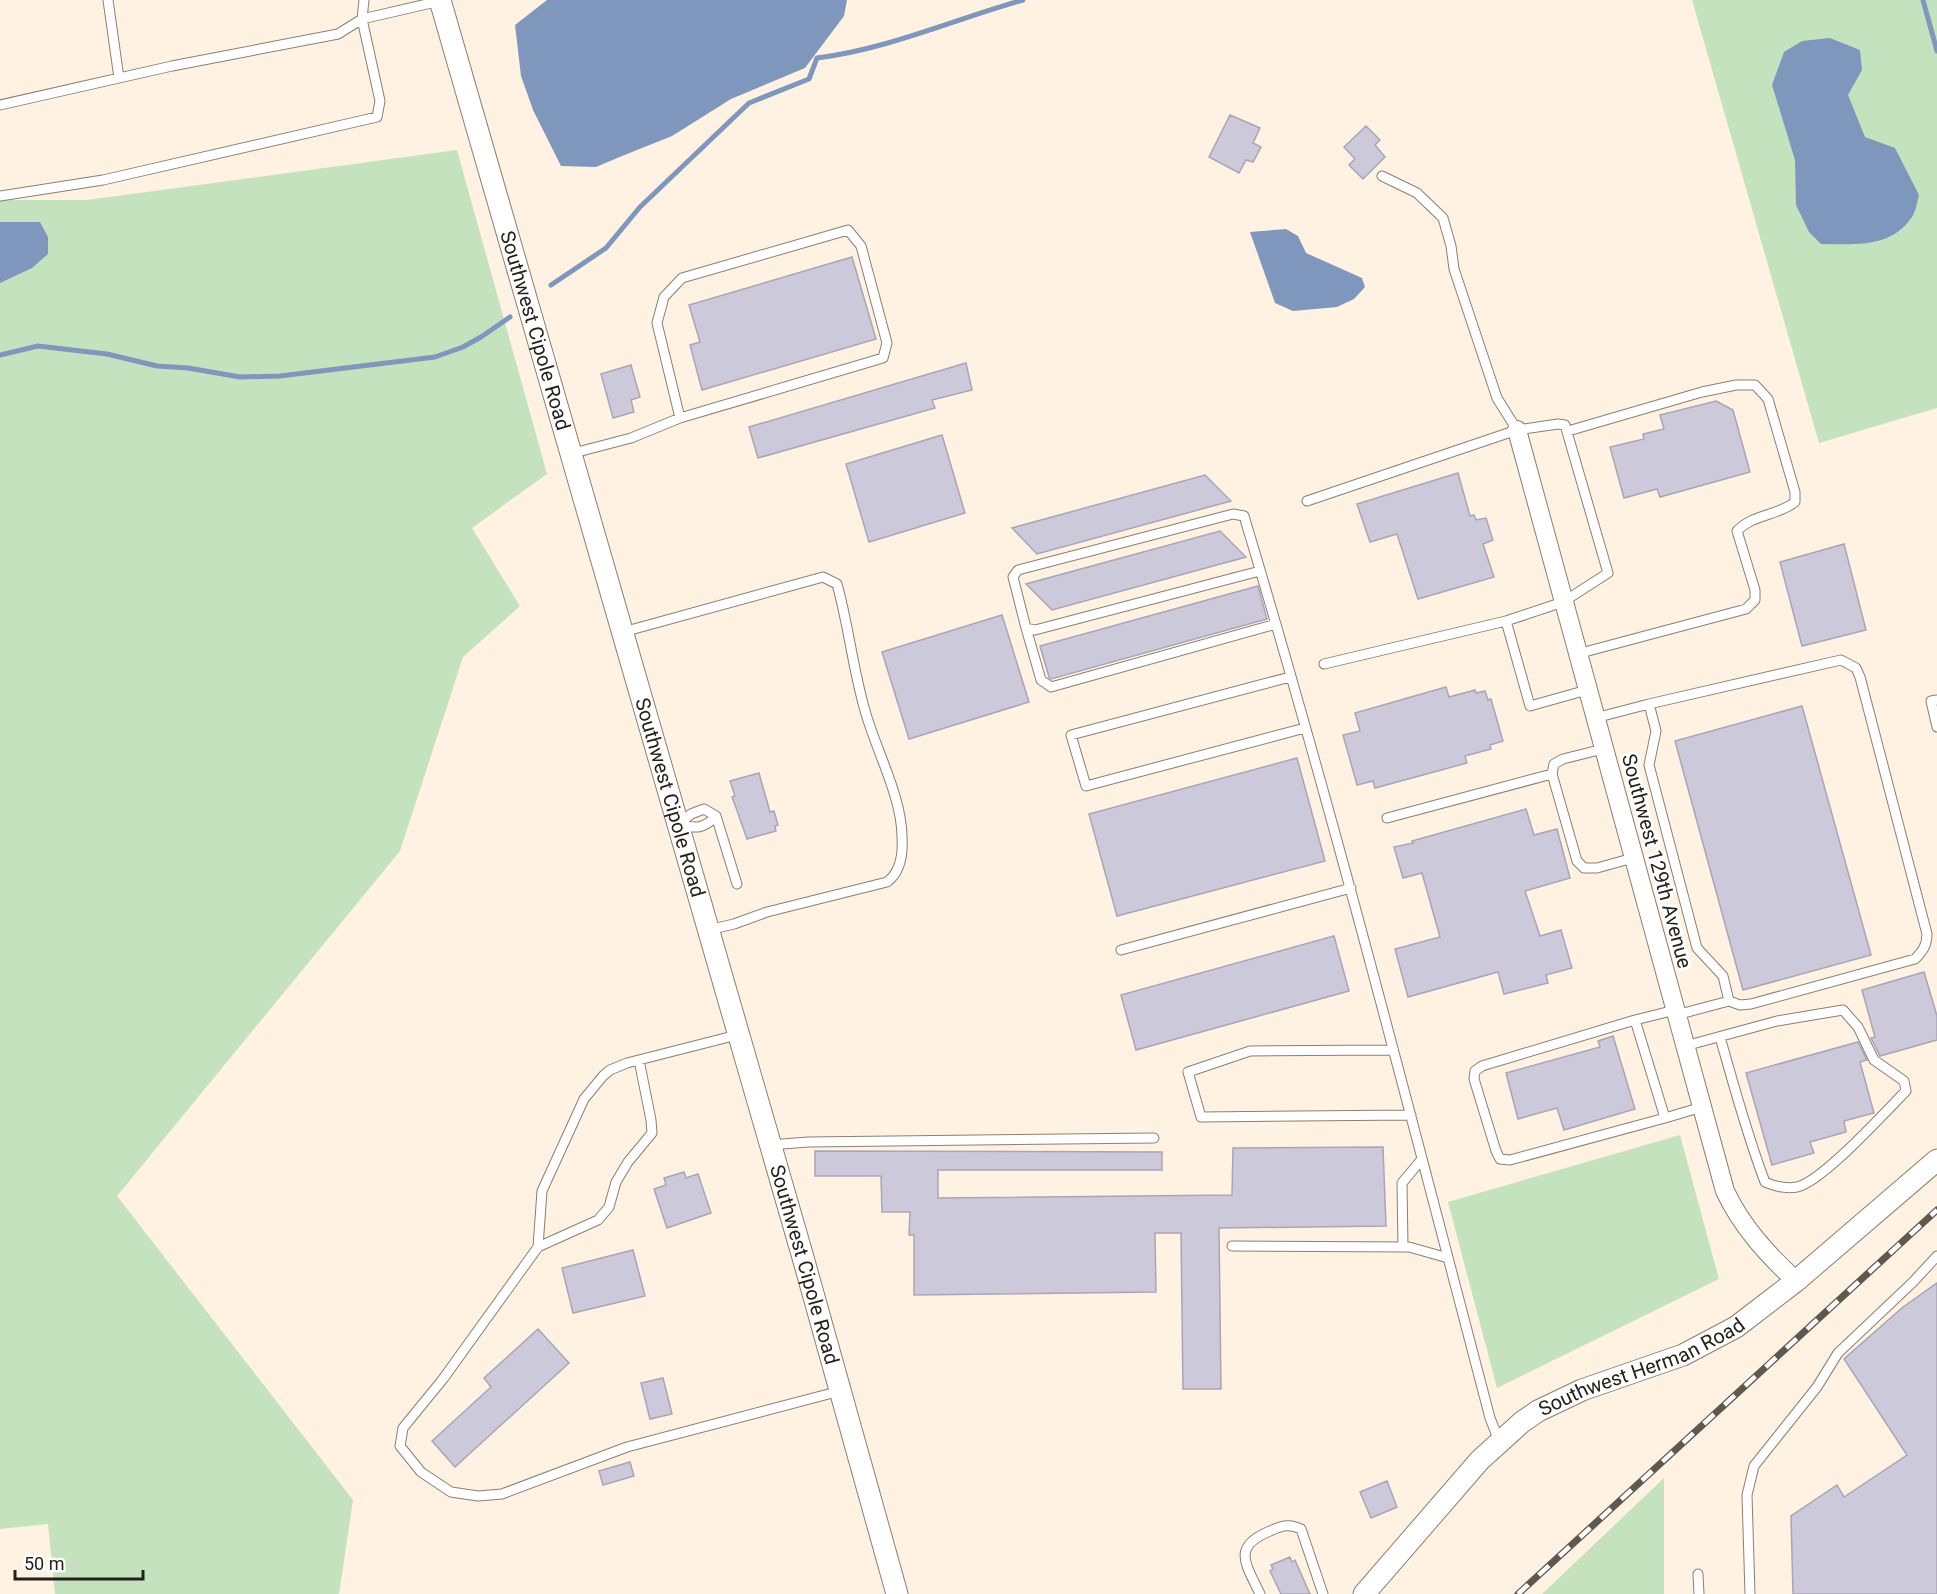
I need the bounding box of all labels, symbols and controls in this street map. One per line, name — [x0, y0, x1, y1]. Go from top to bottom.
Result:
street label: Southwest Cipole Road — [495, 228, 576, 433]
street label: Southwest Cipole Road — [630, 695, 710, 900]
street label: Southwest 129th Avenue — [1617, 751, 1697, 971]
street label: Southwest Cipole Road — [765, 1162, 844, 1367]
street label: Southwest Herman Road — [1535, 1313, 1750, 1421]
scale bar — [15, 1543, 142, 1581]
text: 50 m — [24, 1553, 64, 1574]

